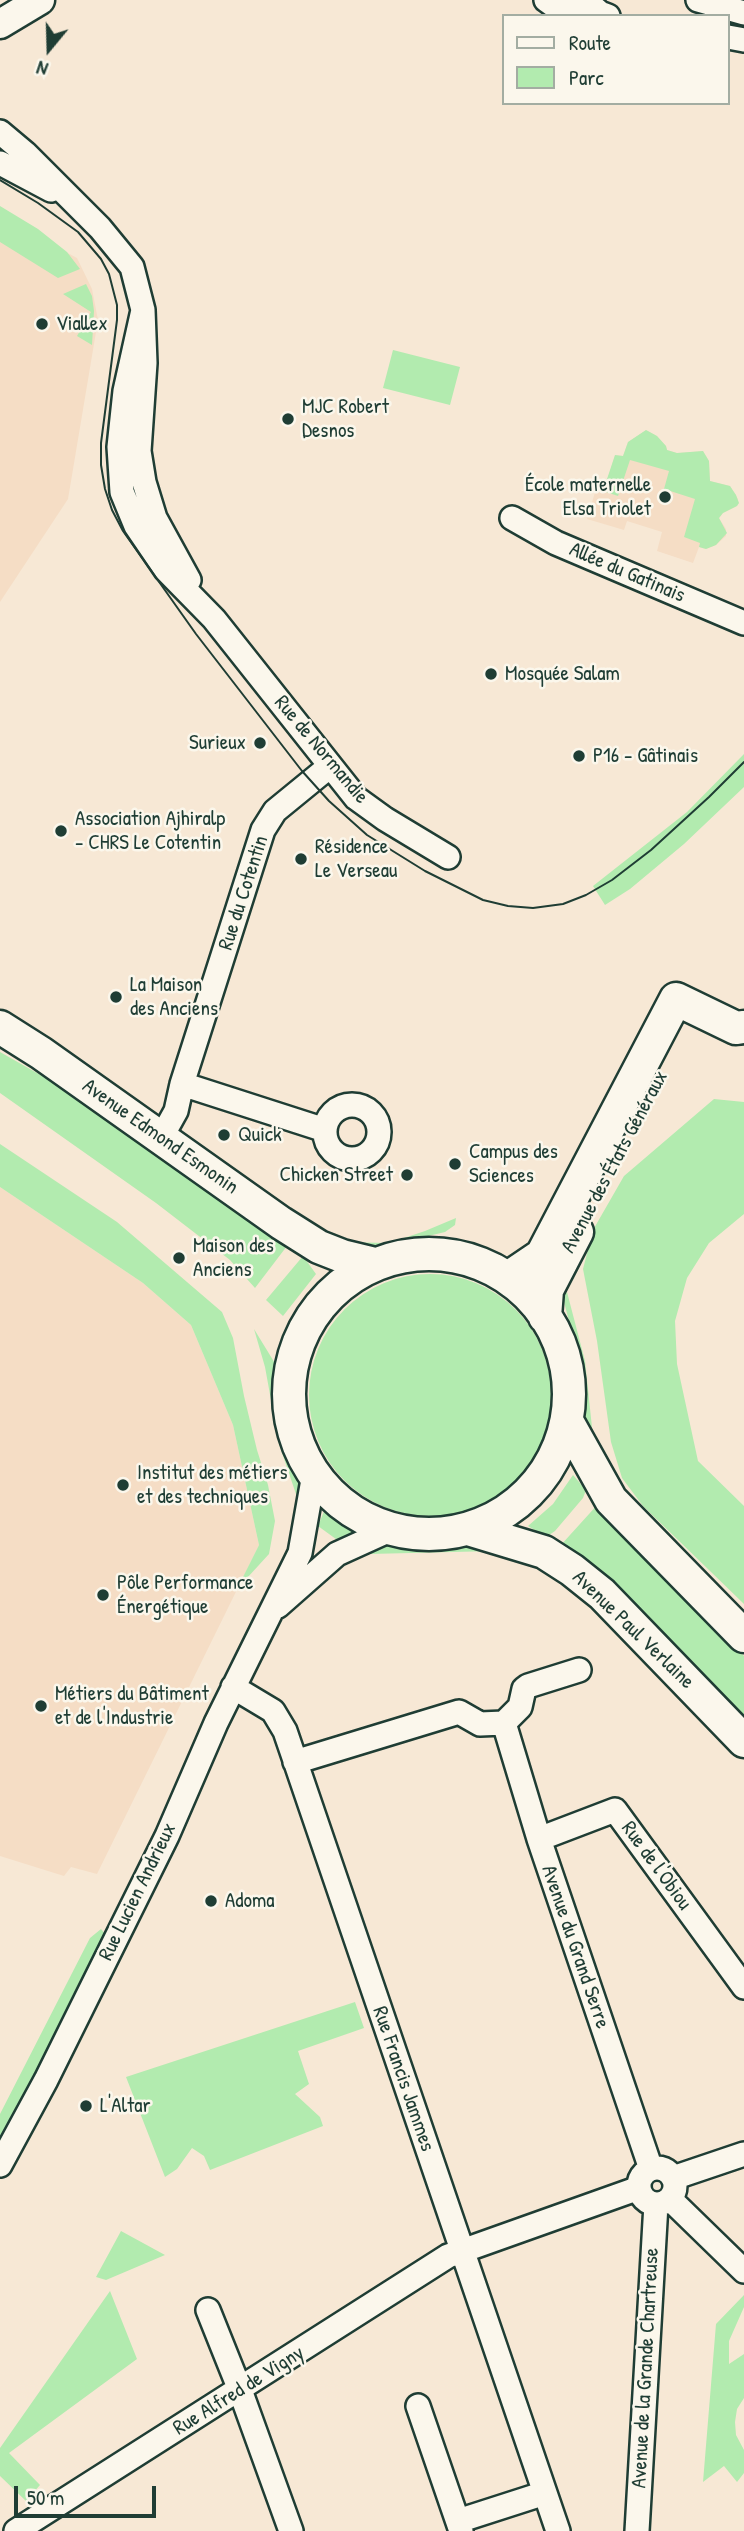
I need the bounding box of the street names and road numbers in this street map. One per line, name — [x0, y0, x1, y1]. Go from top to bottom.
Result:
street label: Allée du Gatinais — [565, 537, 689, 609]
street label: Rue de Normandie — [268, 691, 374, 809]
street label: Rue du Cotentin — [214, 833, 274, 953]
street label: Avenue des États Généraux — [556, 1067, 674, 1257]
street label: Avenue Edmond Esmonin — [77, 1074, 243, 1200]
street label: Avenue Paul Verlaine — [567, 1565, 699, 1695]
street label: Rue de l'Obiou — [615, 1817, 697, 1915]
street label: Rue Lucien Andrieux — [94, 1819, 182, 1965]
street label: Avenue du Grand Serre — [535, 1862, 615, 2032]
street label: Rue Francis Jammes — [366, 2003, 440, 2155]
street label: Avenue de la Grande Chartreuse — [627, 2247, 665, 2489]
street label: Rue Alfred de Vigny — [169, 2341, 309, 2441]

